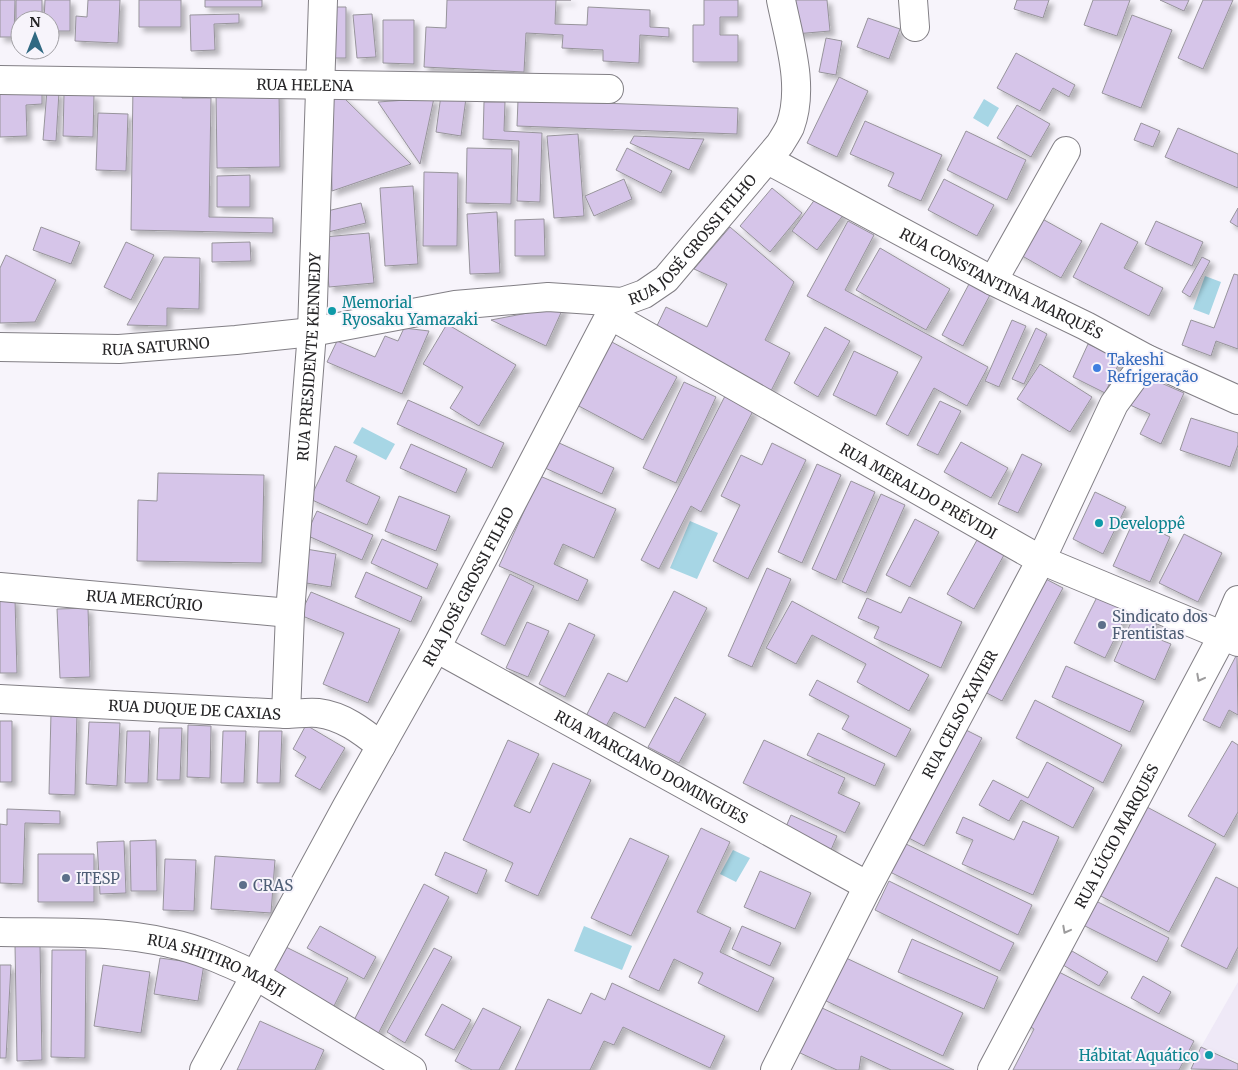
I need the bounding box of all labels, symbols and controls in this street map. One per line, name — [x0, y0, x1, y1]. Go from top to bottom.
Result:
north arrow — [10, 10, 60, 60]
text: N — [29, 13, 41, 31]
street label: RUA HELENA — [256, 74, 354, 95]
street label: RUA JOSÉ GROSSI FILHO — [626, 170, 760, 308]
street label: RUA CONSTANTINA MARQUÊS — [897, 223, 1106, 343]
street label: RUA PRESIDENTE KENNEDY — [292, 252, 324, 462]
place label: Memorial Ryosaku Yamazaki — [342, 293, 478, 329]
marker: Memorial Ryosaku Yamazaki — [326, 305, 338, 317]
street label: RUA SATURNO — [102, 333, 211, 359]
place label: Takeshi Refrigeração — [1107, 350, 1199, 386]
marker: Takeshi Refrigeração — [1091, 362, 1103, 374]
street label: RUA MERALDO PRÉVIDI — [837, 438, 1001, 543]
street label: RUA JOSÉ GROSSI FILHO — [418, 503, 518, 669]
place label: Developpê — [1109, 514, 1185, 533]
marker: Developpê — [1093, 517, 1105, 529]
street label: RUA MERCÚRIO — [85, 585, 204, 615]
place label: Sindicato dos Frentistas — [1112, 607, 1208, 643]
marker: Sindicato dos Frentistas — [1096, 619, 1108, 631]
street label: RUA CELSO XAVIER — [917, 646, 1001, 781]
one-way arrow — [1196, 673, 1206, 682]
street label: RUA DUQUE DE CAXIAS — [108, 695, 282, 723]
street label: RUA MARCIANO DOMINGUES — [551, 706, 752, 828]
street label: RUA LÚCIO MARQUES — [1070, 760, 1162, 911]
place label: ITESP — [76, 869, 120, 888]
marker: ITESP — [60, 872, 72, 884]
place label: CRAS — [253, 876, 293, 895]
marker: CRAS — [237, 879, 249, 891]
one-way arrow — [1063, 924, 1073, 933]
street label: RUA SHITIRO MAEJI — [146, 929, 289, 1001]
place label: Hábitat Aquático — [1079, 1046, 1199, 1065]
marker: Hábitat Aquático — [1203, 1049, 1215, 1061]

